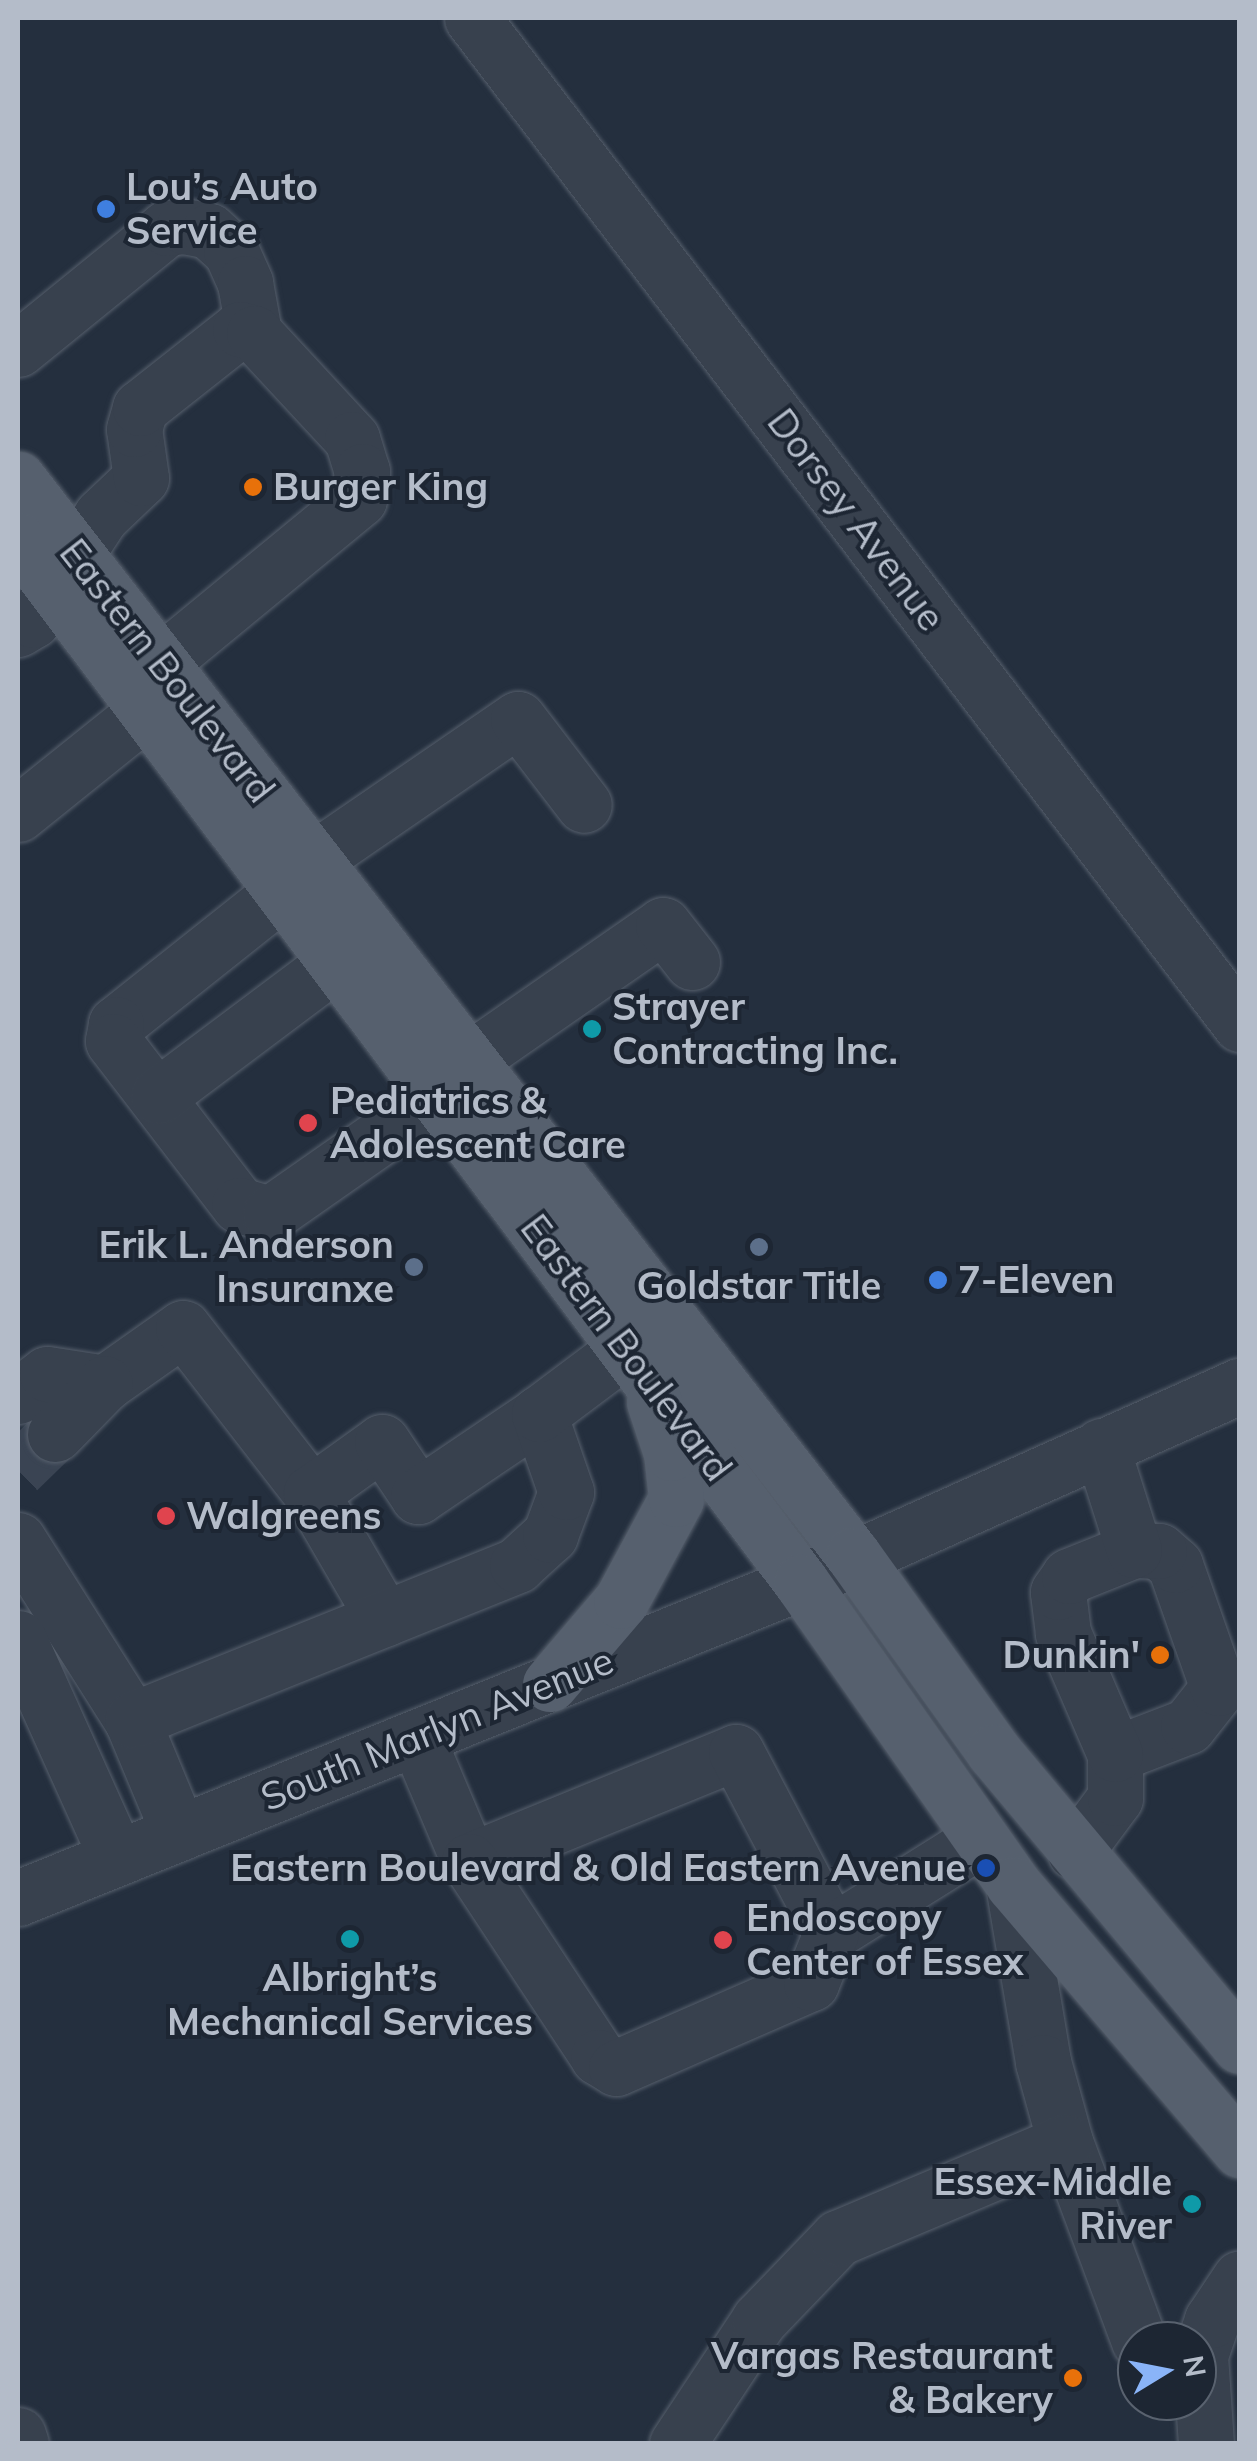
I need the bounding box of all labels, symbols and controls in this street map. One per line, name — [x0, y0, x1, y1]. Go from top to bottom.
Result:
place label: Lou’s Auto Service — [126, 164, 318, 253]
marker: Lou’s Auto Service — [95, 198, 117, 220]
street label: Dorsey Avenue — [758, 400, 954, 640]
place label: Burger King — [273, 464, 488, 510]
marker: Burger King — [242, 476, 264, 498]
street label: Eastern Boulevard — [50, 530, 284, 812]
place label: Strayer Contracting Inc. — [612, 984, 898, 1074]
marker: Strayer Contracting Inc. — [581, 1018, 603, 1040]
place label: Pediatrics & Adolescent Care — [330, 1078, 626, 1168]
marker: Pediatrics & Adolescent Care — [295, 1110, 321, 1136]
street label: Eastern Boulevard — [511, 1206, 741, 1490]
place label: Erik L. Anderson Insuranxe — [99, 1222, 394, 1312]
marker: Goldstar Title — [748, 1236, 770, 1258]
marker: Erik L. Anderson Insuranxe — [403, 1256, 425, 1278]
place label: 7-Eleven — [958, 1257, 1115, 1303]
place label: Goldstar Title — [637, 1263, 881, 1309]
marker: 7-Eleven — [927, 1269, 949, 1291]
place label: Walgreens — [186, 1493, 382, 1539]
marker: Walgreens — [155, 1505, 177, 1527]
place label: Dunkin' — [1002, 1632, 1140, 1678]
street label: South Marlyn Avenue — [254, 1637, 620, 1821]
marker: Dunkin' — [1149, 1644, 1171, 1666]
place label: Eastern Boulevard & Old Eastern Avenue — [230, 1845, 966, 1891]
marker: Eastern Boulevard & Old Eastern Avenue — [975, 1857, 997, 1879]
place label: Endoscopy Center of Essex — [746, 1895, 1024, 1985]
marker: Endoscopy Center of Essex — [710, 1927, 736, 1953]
marker: Albright’s Mechanical Services — [339, 1928, 361, 1950]
place label: Albright’s Mechanical Services — [167, 1955, 533, 2045]
place label: Essex-Middle River — [933, 2159, 1172, 2248]
marker: Essex-Middle River — [1181, 2193, 1203, 2215]
north arrow — [1117, 2321, 1217, 2421]
place label: Vargas Restaurant & Bakery — [711, 2333, 1053, 2422]
text: N — [1176, 2353, 1214, 2379]
marker: Vargas Restaurant & Bakery — [1062, 2367, 1084, 2389]

